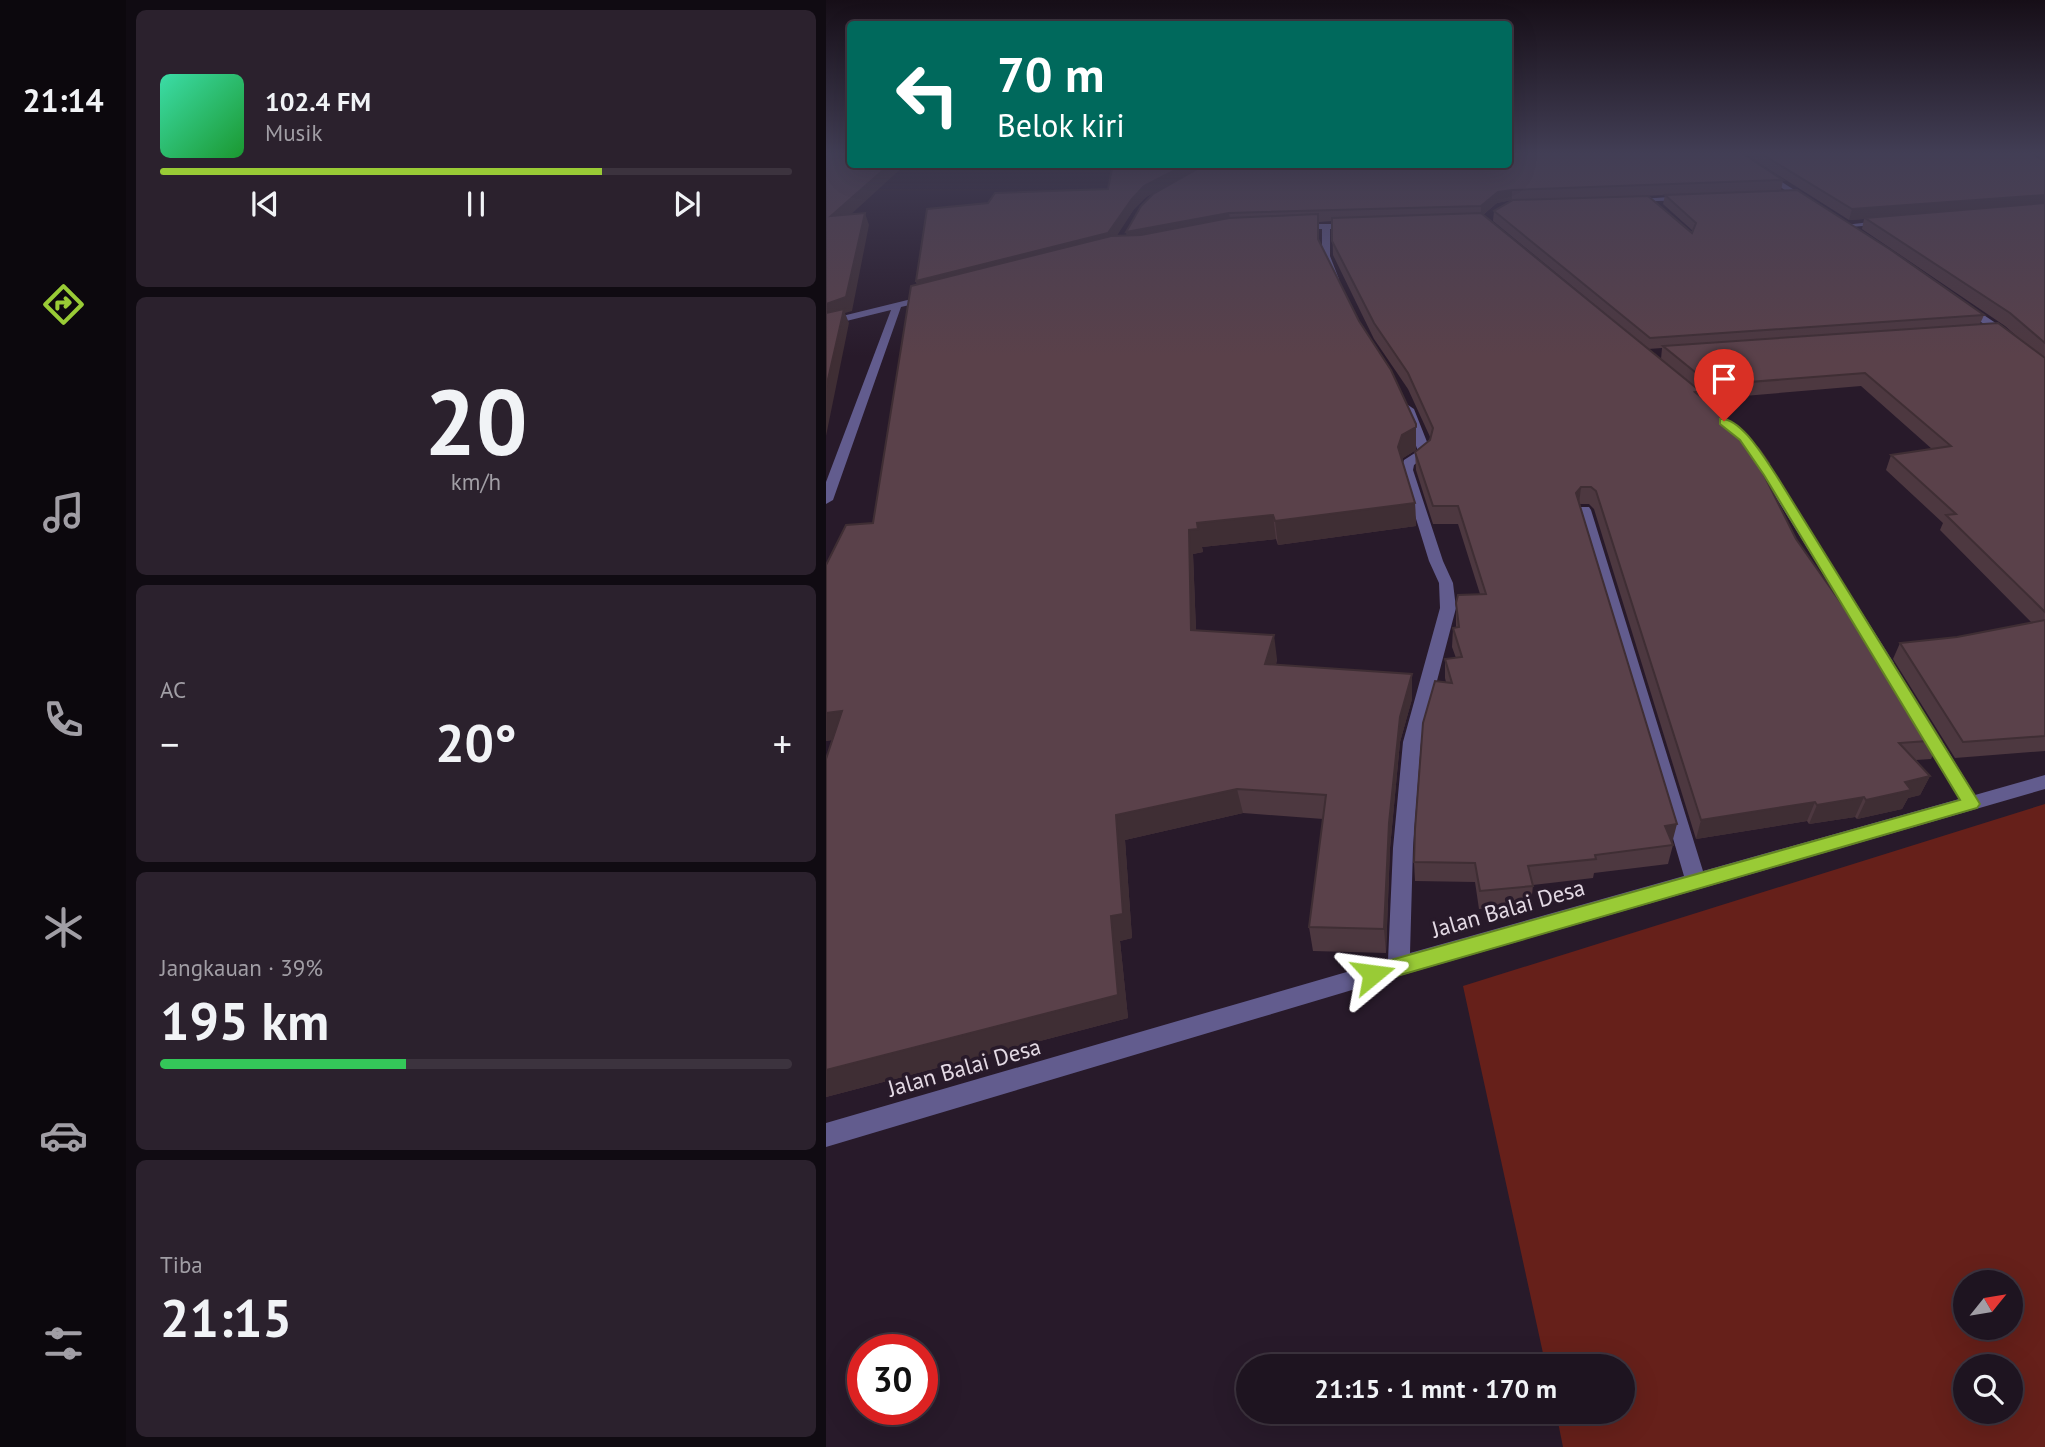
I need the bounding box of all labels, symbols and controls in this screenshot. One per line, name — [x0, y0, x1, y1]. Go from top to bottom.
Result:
text: 70 m — [997, 42, 1104, 106]
icon: left — [882, 49, 973, 140]
text: 21:14 — [22, 79, 104, 121]
text: 102.4 FM — [265, 85, 371, 118]
text: Belok kiri — [997, 104, 1125, 146]
text: Musik — [265, 118, 322, 147]
icon: previous — [246, 185, 284, 223]
icon: pause — [457, 185, 495, 223]
icon: next — [668, 185, 706, 223]
icon: directions — [39, 280, 88, 329]
pin — [1694, 349, 1754, 421]
icon: arrive — [1705, 360, 1743, 398]
text: 20 — [424, 362, 528, 480]
text: km/h — [451, 467, 501, 496]
icon: music — [39, 488, 88, 537]
text: AC — [160, 675, 186, 704]
icon: phone — [39, 695, 88, 744]
text: 20° — [435, 709, 517, 776]
text: − — [160, 719, 179, 768]
text: + — [773, 719, 792, 768]
street label: Jalan Balai Desa — [1427, 872, 1588, 944]
icon: climate — [39, 903, 88, 952]
position arrow — [1336, 937, 1410, 1011]
text: Jangkauan · 39% — [160, 953, 323, 982]
text: 195 km — [160, 987, 329, 1054]
street label: Jalan Balai Desa — [883, 1031, 1044, 1103]
icon: car — [39, 1111, 88, 1160]
text: Tiba — [160, 1250, 203, 1279]
north arrow — [1953, 1270, 2023, 1340]
map controls — [1953, 1270, 2023, 1424]
text: 21:15 — [160, 1284, 292, 1351]
icon: filters — [39, 1319, 88, 1368]
speed limit sign: 30 — [847, 1334, 938, 1425]
button: search — [1953, 1354, 2023, 1424]
text: 21:15 · 1 mnt · 170 m — [1314, 1372, 1557, 1405]

